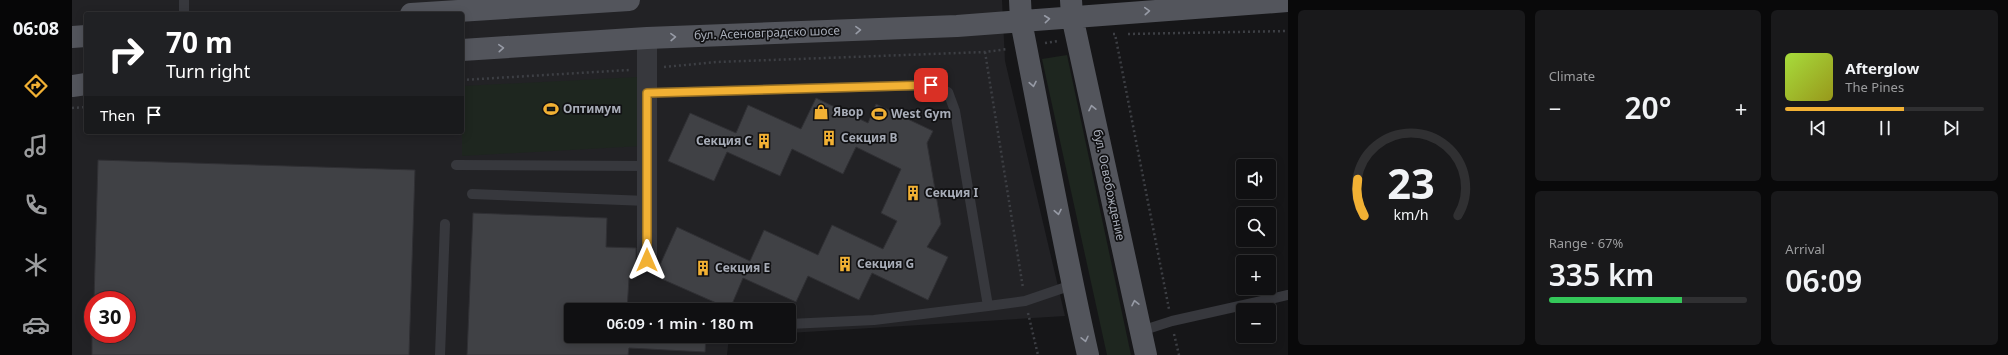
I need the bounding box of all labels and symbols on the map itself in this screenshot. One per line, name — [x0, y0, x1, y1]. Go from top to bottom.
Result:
one-way arrow — [1144, 6, 1150, 15]
one-way arrow — [1044, 14, 1050, 23]
street label: бул. Асеновградско шосе — [694, 21, 841, 44]
one-way arrow — [855, 25, 861, 34]
one-way arrow — [670, 33, 676, 42]
one-way arrow — [498, 43, 504, 52]
pin — [914, 68, 948, 102]
one-way arrow — [1029, 81, 1037, 87]
sports icon: Оптимум — [542, 100, 560, 118]
place label: Оптимум — [563, 100, 621, 117]
shop icon: Явор — [812, 103, 830, 121]
place label: Явор — [833, 103, 864, 120]
sports icon: West Gym — [870, 105, 888, 123]
place label: West Gym — [891, 105, 951, 122]
one-way arrow — [1089, 105, 1097, 111]
street label: бул. Освобождение — [1089, 128, 1130, 242]
building icon: Секция B — [820, 129, 838, 147]
place label: Секция B — [841, 129, 897, 146]
place label: Секция C — [696, 132, 752, 149]
building icon: Секция C — [755, 132, 773, 150]
building icon: Секция I — [904, 184, 922, 202]
place label: Секция I — [925, 184, 978, 201]
one-way arrow — [1053, 209, 1061, 215]
position arrow — [626, 239, 668, 281]
building icon: Секция G — [836, 255, 854, 273]
place label: Секция G — [857, 255, 914, 272]
building icon: Секция E — [694, 259, 712, 277]
place label: Секция E — [715, 259, 770, 276]
speed limit sign: 30 — [84, 291, 136, 343]
one-way arrow — [1131, 300, 1139, 306]
one-way arrow — [1080, 336, 1088, 342]

